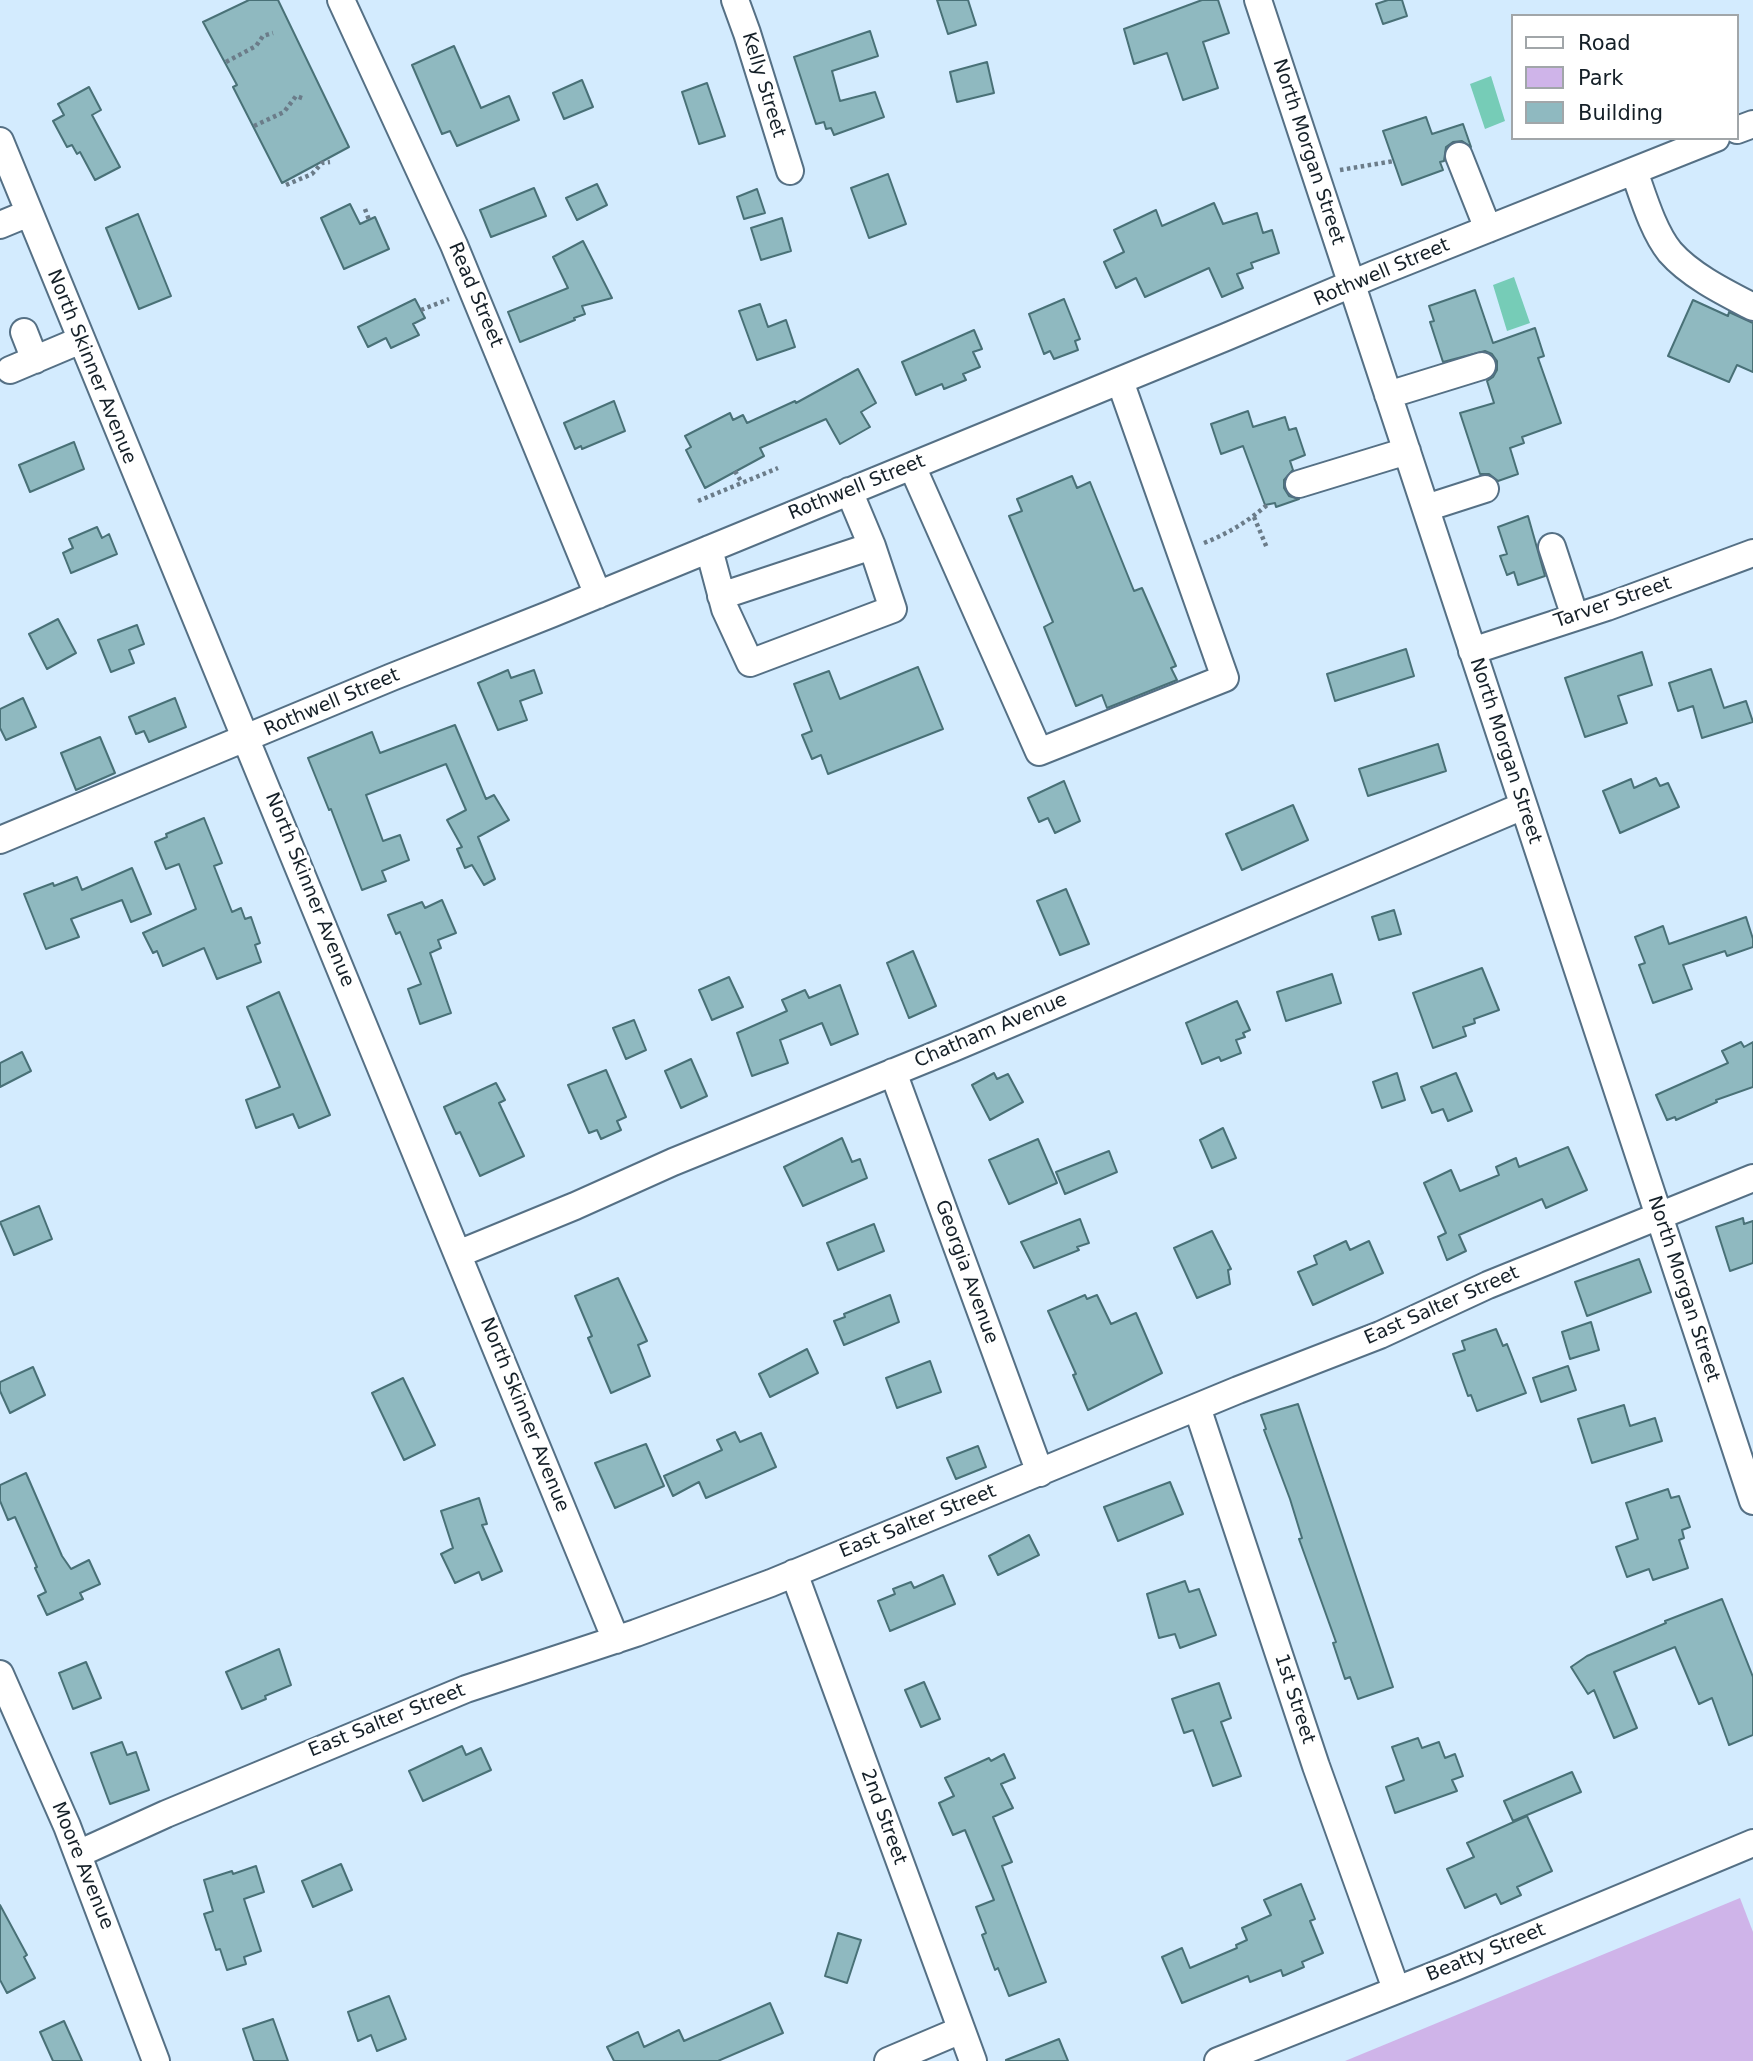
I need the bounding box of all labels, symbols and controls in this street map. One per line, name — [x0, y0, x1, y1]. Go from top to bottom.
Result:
legend — [1512, 14, 1739, 140]
street label: Kelly Street — [736, 30, 790, 140]
text: Road — [1578, 31, 1631, 55]
street label: North Morgan Street — [1267, 56, 1349, 248]
text: Park — [1578, 66, 1623, 90]
text: Building — [1578, 101, 1663, 125]
street label: Rothwell Street — [1311, 234, 1453, 312]
street label: Read Street — [443, 239, 507, 351]
street label: North Skinner Avenue — [42, 266, 140, 468]
street label: Rothwell Street — [785, 450, 929, 526]
street label: Tarver Street — [1551, 572, 1675, 634]
street label: North Morgan Street — [1464, 655, 1546, 847]
street label: Rothwell Street — [261, 664, 403, 742]
street label: North Skinner Avenue — [260, 789, 358, 991]
street label: Chatham Avenue — [911, 989, 1071, 1073]
street label: North Morgan Street — [1642, 1193, 1724, 1385]
street label: Georgia Avenue — [929, 1197, 1003, 1347]
street label: East Salter Street — [1361, 1262, 1523, 1350]
street label: North Skinner Avenue — [475, 1314, 573, 1516]
street label: East Salter Street — [836, 1480, 1000, 1564]
street label: 1st Street — [1269, 1651, 1319, 1747]
street label: East Salter Street — [305, 1679, 469, 1763]
street label: 2nd Street — [855, 1766, 911, 1868]
street label: Moore Avenue — [46, 1799, 118, 1933]
street label: Beatty Street — [1423, 1919, 1549, 1987]

